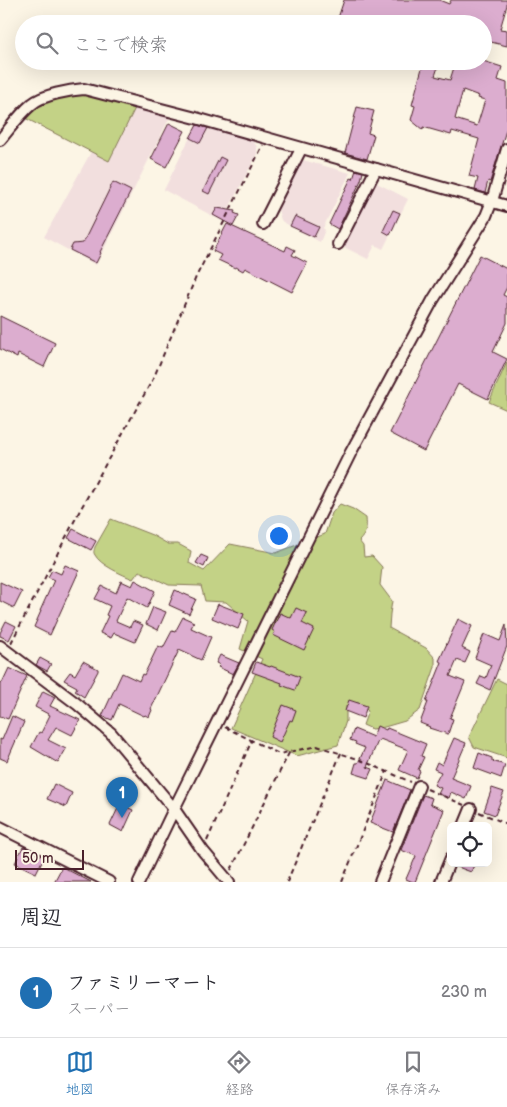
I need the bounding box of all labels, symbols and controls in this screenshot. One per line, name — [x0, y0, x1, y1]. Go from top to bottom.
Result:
search box — [15, 15, 492, 70]
icon: search — [33, 29, 61, 57]
text: ここで検索 — [73, 34, 168, 57]
your location — [266, 523, 292, 549]
pin: 1 — [106, 777, 138, 818]
map controls — [447, 822, 492, 867]
button: locate — [447, 822, 492, 867]
scale bar — [15, 847, 84, 870]
text: 50 m — [22, 850, 54, 867]
text: 周辺 — [20, 905, 62, 930]
text: ファミリーマート — [67, 972, 220, 995]
text: 1 — [33, 983, 39, 1002]
text: 230 m — [441, 983, 487, 1002]
text: スーパー — [67, 1000, 130, 1019]
tab: 地図 — [66, 1048, 94, 1098]
tab: 経路 — [225, 1048, 253, 1098]
tab: 保存済み — [385, 1048, 441, 1098]

